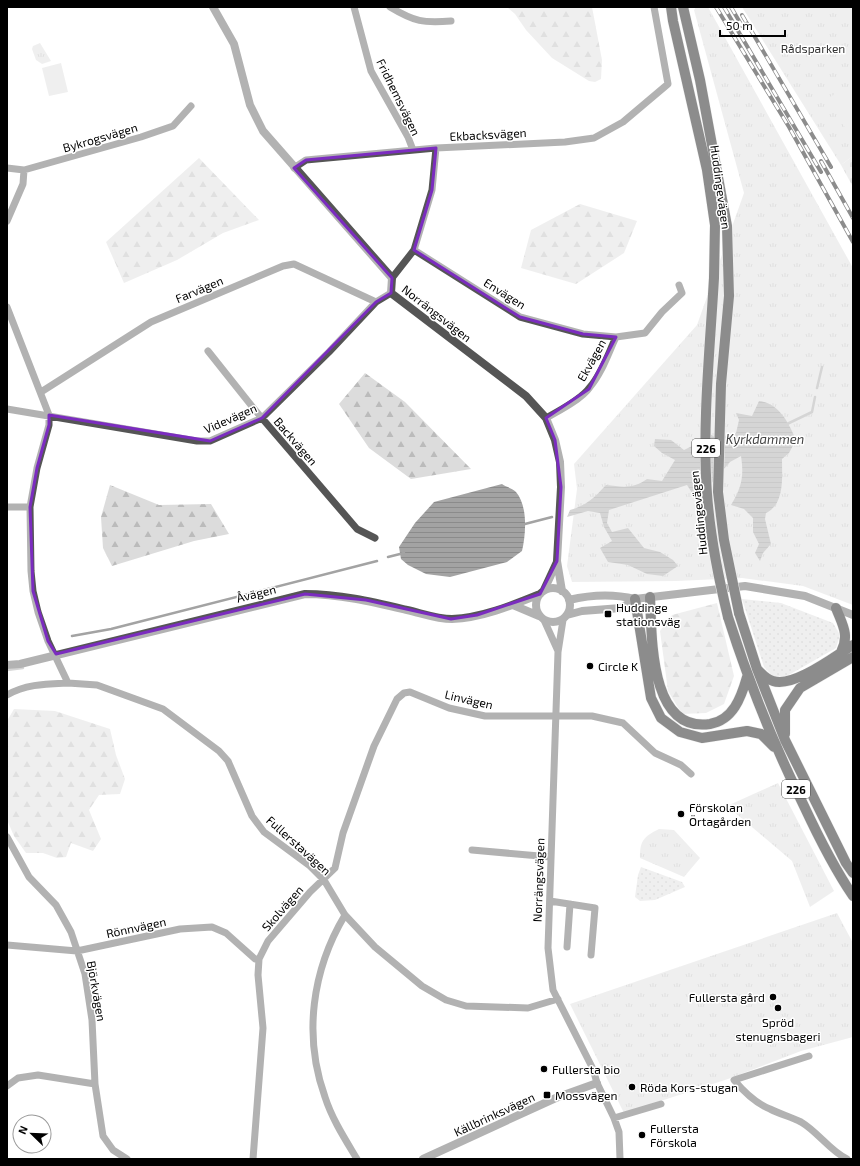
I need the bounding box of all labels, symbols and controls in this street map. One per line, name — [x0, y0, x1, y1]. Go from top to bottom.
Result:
scale bar — [720, 12, 785, 38]
text: 50 m — [726, 18, 753, 32]
park label: Rådsparken — [781, 41, 845, 55]
street label: Fridhemsvägen — [374, 56, 424, 138]
street label: Bykrogsvägen — [61, 120, 139, 154]
street label: Ekbacksvägen — [449, 125, 527, 143]
street label: Huddingevägen — [708, 144, 734, 230]
street label: Farvägen — [173, 273, 225, 305]
street label: Envägen — [482, 275, 529, 311]
street label: Norrängsvägen — [400, 282, 474, 344]
street label: Ekvägen — [574, 337, 608, 383]
street label: Videvägen — [201, 400, 259, 436]
street label: Backvägen — [271, 414, 321, 468]
water label: Kyrkdammen — [726, 431, 804, 447]
road number: 226 — [692, 439, 720, 457]
street label: Huddingevägen — [687, 470, 709, 556]
street label: Åvägen — [235, 581, 277, 605]
place label: Huddinge stationsväg — [616, 600, 681, 628]
marker: Huddinge stationsväg — [603, 609, 613, 619]
place label: Circle K — [598, 659, 638, 673]
marker: Circle K — [585, 661, 595, 671]
street label: Linvägen — [444, 687, 495, 711]
road number: 226 — [782, 780, 810, 798]
place label: Förskolan Örtagården — [689, 800, 751, 828]
marker: Förskolan Örtagården — [676, 809, 686, 819]
street label: Fullerstavägen — [264, 812, 334, 878]
street label: Norrängsvägen — [530, 838, 546, 922]
street label: Skolvägen — [258, 882, 306, 934]
street label: Rönnvägen — [105, 914, 167, 940]
street label: Björkvägen — [84, 960, 109, 1023]
place label: Fullersta gård — [689, 990, 765, 1004]
marker: Fullersta gård — [768, 992, 778, 1002]
marker: Spröd stenugnsbageri — [773, 1003, 783, 1013]
place label: Spröd stenugnsbageri — [736, 1015, 821, 1043]
place label: Fullersta bio — [552, 1062, 620, 1076]
marker: Fullersta bio — [539, 1064, 549, 1074]
place label: Röda Kors-stugan — [640, 1080, 738, 1094]
marker: Röda Kors-stugan — [627, 1082, 637, 1092]
place label: Mossvägen — [555, 1088, 617, 1102]
street label: Källbrinksvägen — [451, 1089, 537, 1139]
marker: Mossvägen — [542, 1090, 552, 1100]
north arrow — [12, 1114, 52, 1154]
place label: Fullersta Förskola — [650, 1121, 699, 1149]
text: N — [15, 1124, 30, 1136]
marker: Fullersta Förskola — [637, 1130, 647, 1140]

